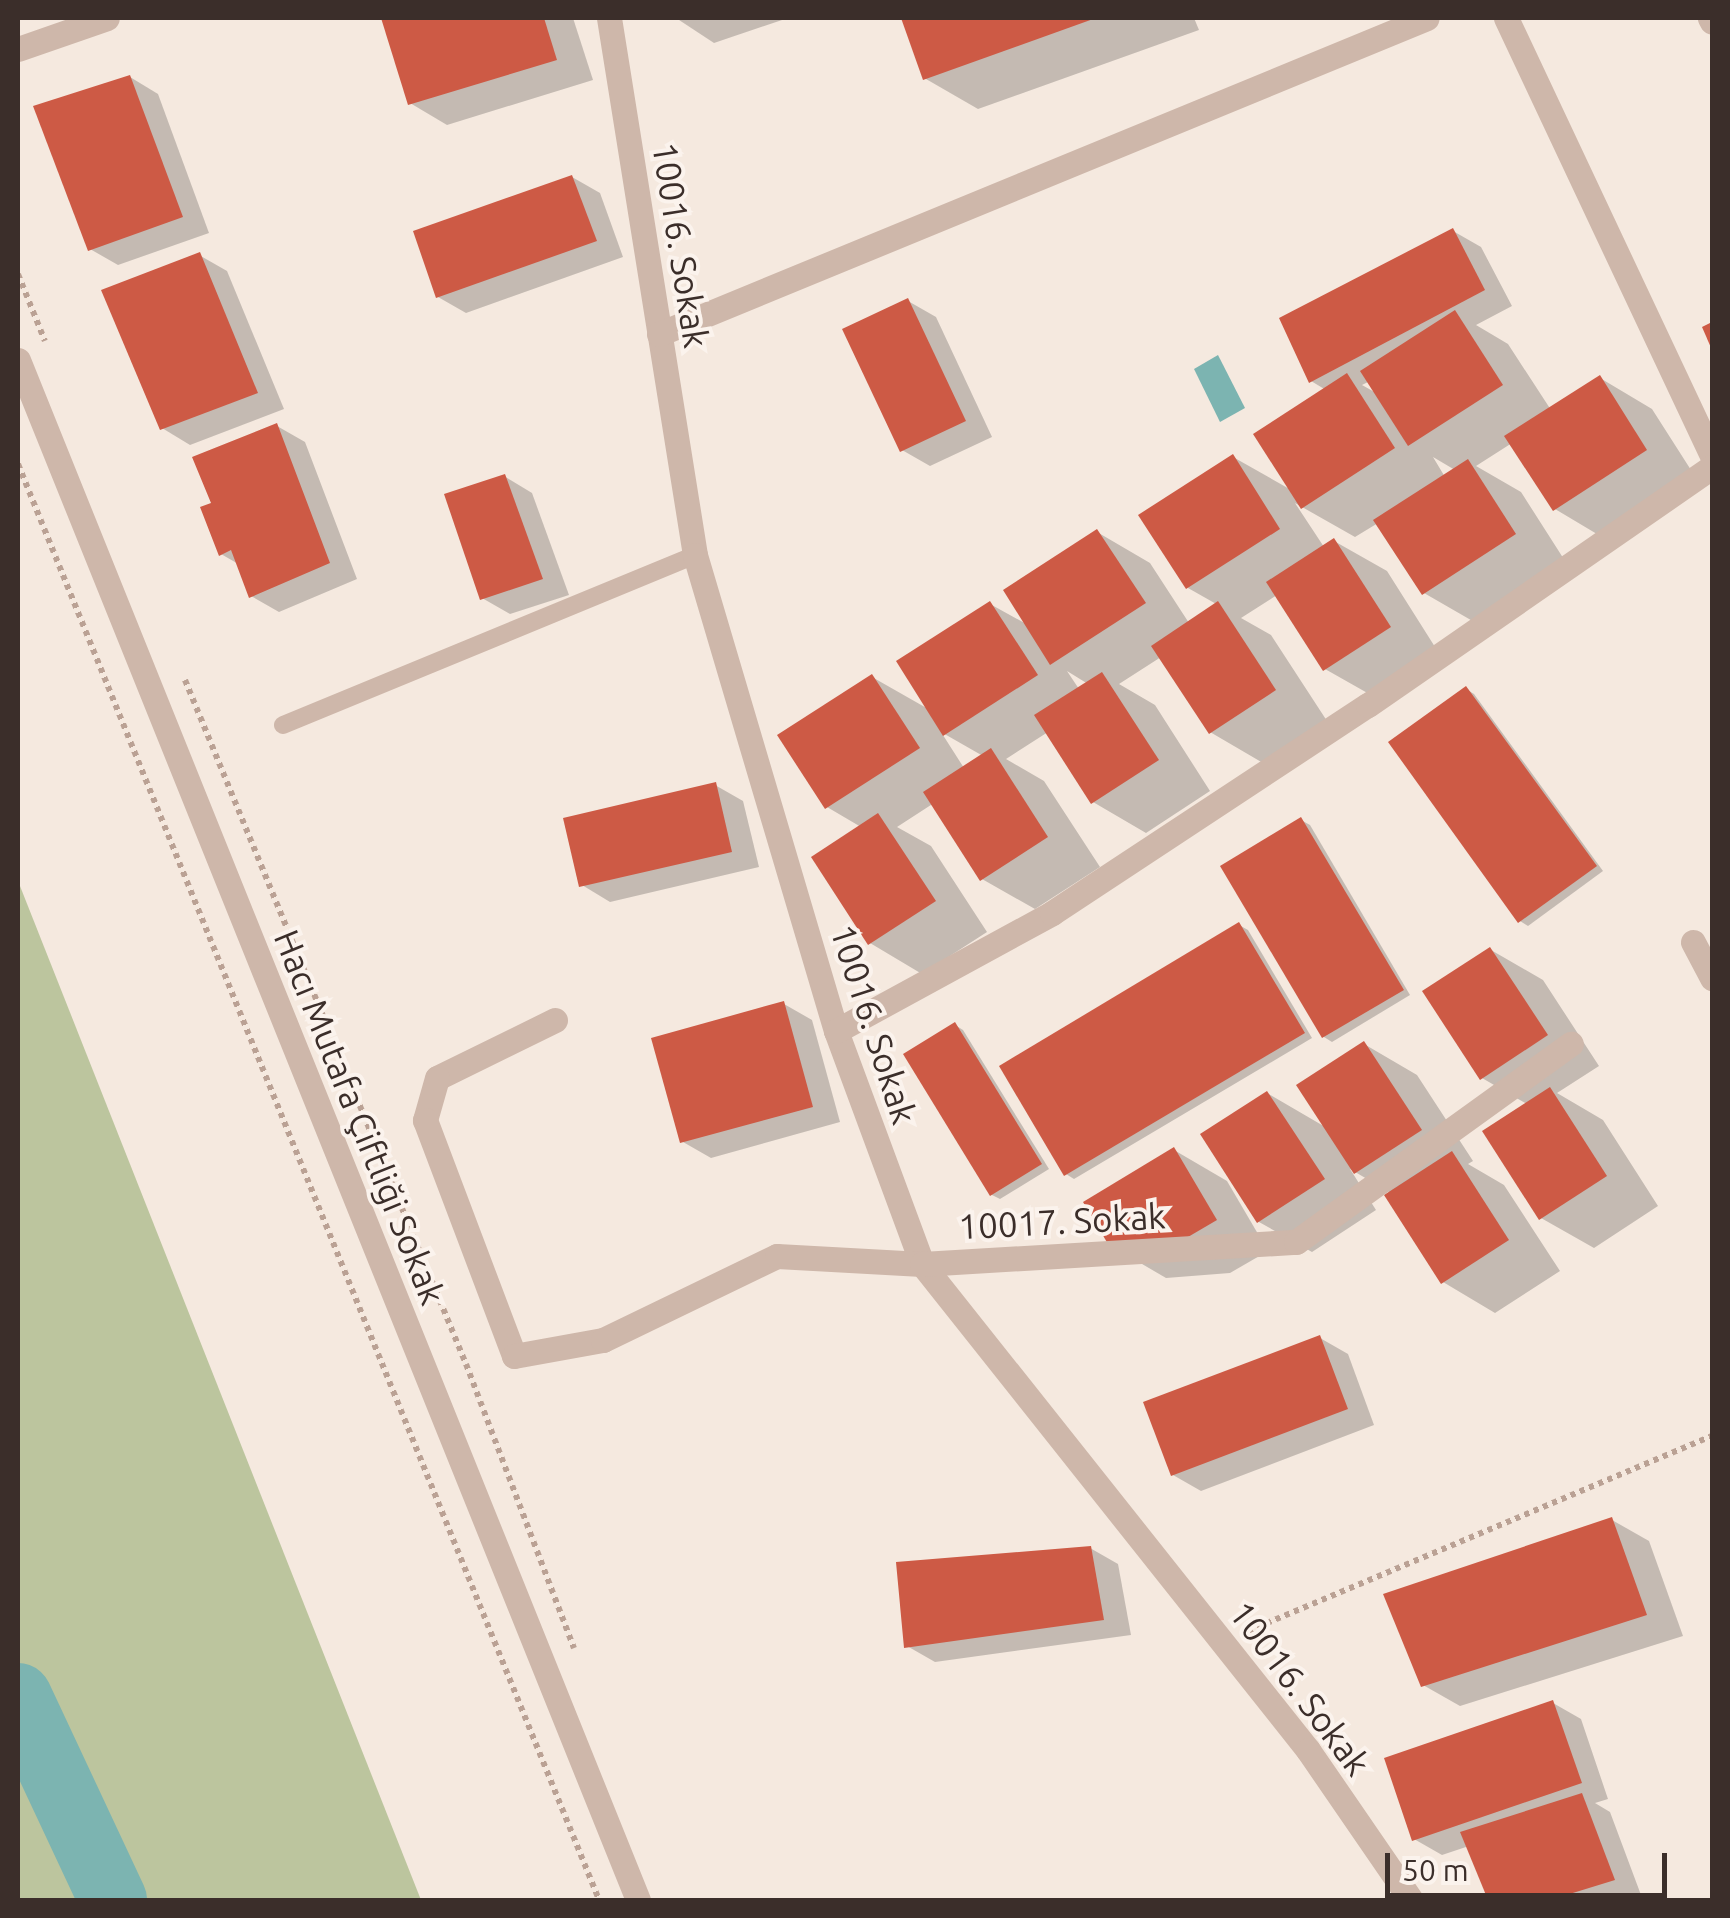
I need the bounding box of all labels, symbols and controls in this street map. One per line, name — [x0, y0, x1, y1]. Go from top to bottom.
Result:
street label: 10016. Sokak — [644, 139, 718, 351]
street label: 10016. Sokak — [822, 919, 926, 1129]
street label: Hacı Mutafa Çiftliği Sokak — [266, 924, 454, 1310]
street label: 10017. Sokak — [957, 1195, 1167, 1247]
street label: 10016. Sokak — [1221, 1593, 1379, 1783]
scale bar — [1390, 1833, 1672, 1895]
text: 50 m — [1402, 1853, 1469, 1887]

